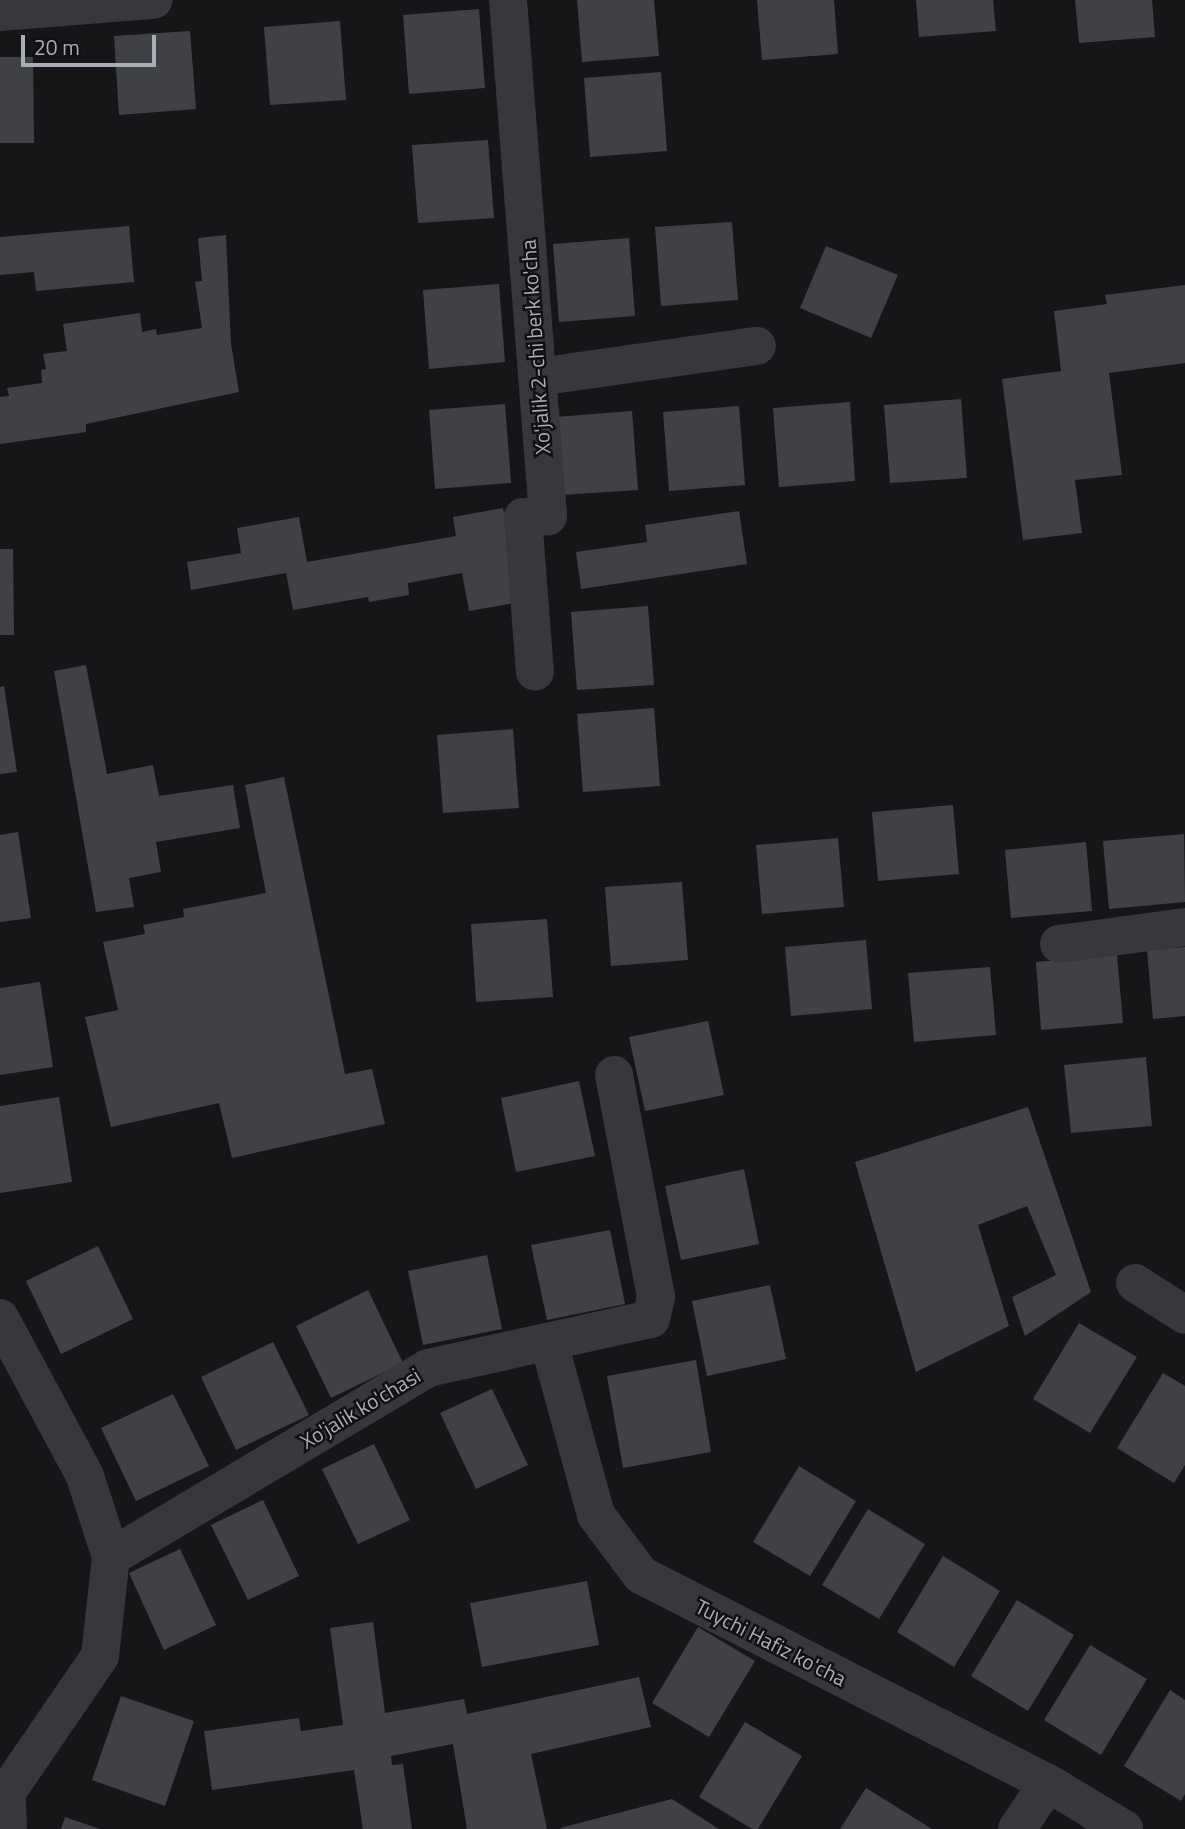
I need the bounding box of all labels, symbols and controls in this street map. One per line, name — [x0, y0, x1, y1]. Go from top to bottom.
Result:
scale bar — [24, 21, 159, 65]
text: 20 m — [34, 31, 80, 63]
street label: Xo'jalik 2-chi berk ko'cha — [515, 239, 555, 455]
street label: Xo'jalik ko'chasi — [295, 1362, 425, 1454]
street label: Tuychi Hafiz ko'cha — [691, 1593, 851, 1691]

